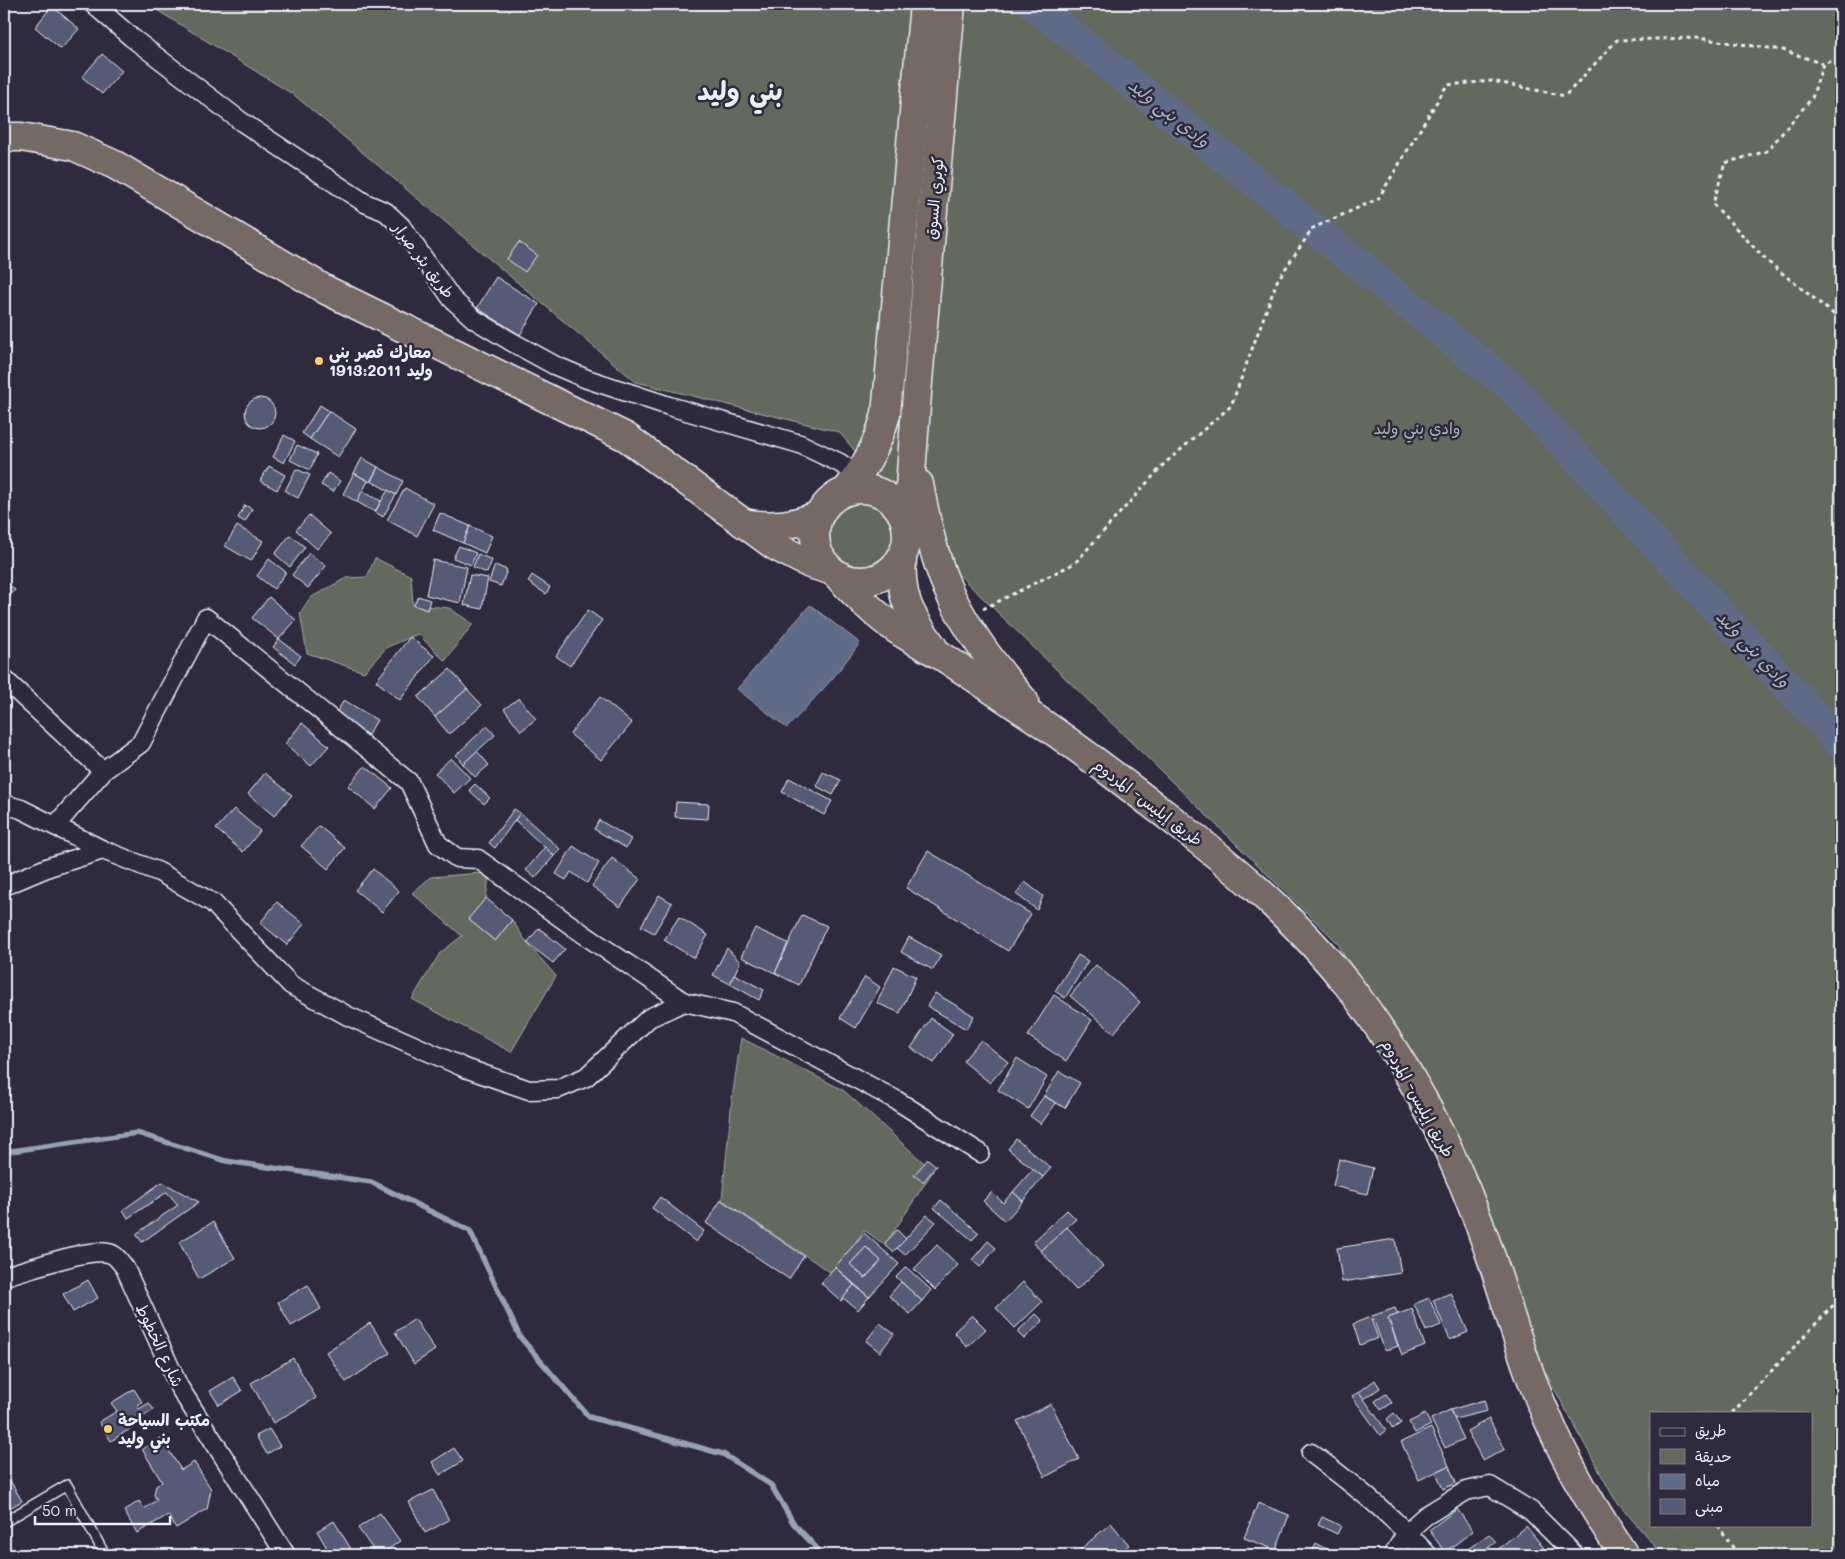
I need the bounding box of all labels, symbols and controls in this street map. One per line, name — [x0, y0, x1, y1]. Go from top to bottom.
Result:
water label: وادي بني وليد — [1121, 72, 1216, 157]
district label: بني وليد — [697, 73, 783, 115]
street label: كوبري السوق — [919, 155, 950, 241]
street label: طريق بئر صرار — [388, 216, 460, 302]
place label: معارك قصر بني وليد 1913:2011 — [329, 341, 433, 381]
marker: معارك قصر بني وليد 1913:2011 — [313, 355, 325, 367]
park label: وادي بني وليد — [1374, 417, 1460, 443]
water label: وادي بني وليد — [1708, 604, 1796, 696]
street label: طريق إيليس- المردوم — [1087, 753, 1207, 852]
street label: طريق إيليس- المردوم — [1375, 1035, 1460, 1162]
street label: شارع الخطوط — [130, 1300, 189, 1391]
place label: مكتب السياحة بني وليد — [118, 1409, 210, 1453]
legend — [1650, 1412, 1812, 1526]
text: طريق — [1695, 1420, 1727, 1440]
marker: مكتب السياحة بني وليد — [102, 1423, 114, 1435]
text: حديقة — [1695, 1446, 1732, 1466]
text: مياه — [1695, 1470, 1720, 1490]
scale bar — [35, 1494, 170, 1526]
text: مبنى — [1695, 1496, 1723, 1517]
text: 50 m — [42, 1500, 77, 1520]

